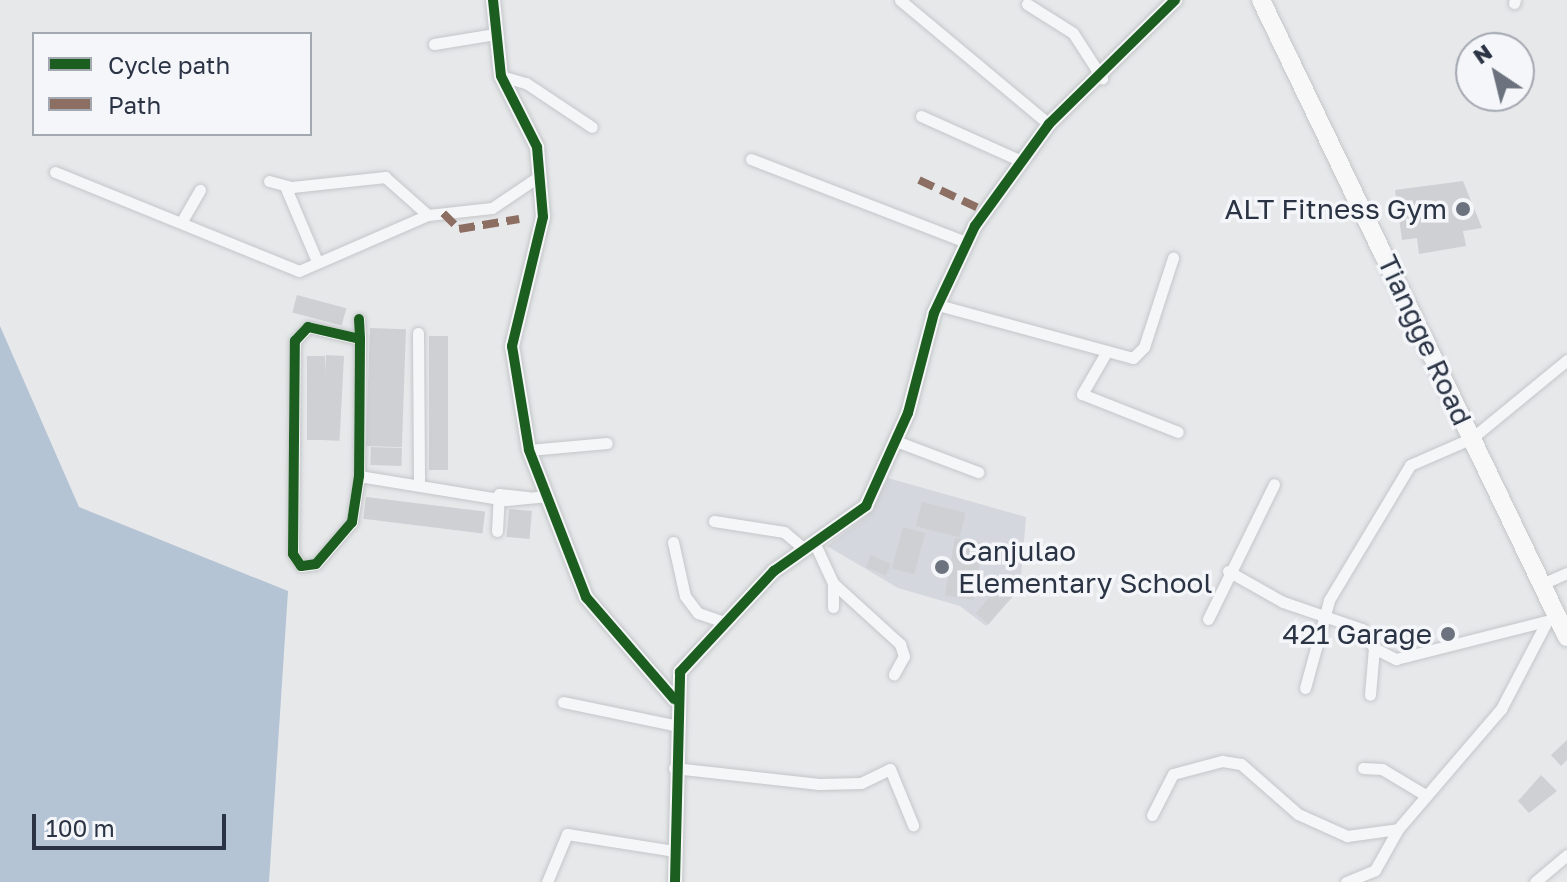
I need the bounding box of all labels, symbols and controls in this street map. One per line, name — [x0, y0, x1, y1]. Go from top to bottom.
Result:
legend — [32, 32, 312, 136]
north arrow — [1455, 32, 1535, 112]
text: N — [1467, 38, 1497, 69]
text: Cycle path — [108, 50, 230, 79]
text: Path — [108, 90, 161, 119]
place label: ALT Fitness Gym — [1224, 192, 1447, 226]
marker: ALT Fitness Gym — [1454, 200, 1472, 218]
street label: Tiangge Road — [1371, 249, 1479, 431]
place label: Canjulao Elementary School — [958, 534, 1212, 600]
marker: Canjulao Elementary School — [933, 558, 951, 576]
place label: 421 Garage — [1283, 617, 1432, 651]
marker: 421 Garage — [1439, 625, 1457, 643]
scale bar — [36, 798, 230, 848]
text: 100 m — [46, 813, 115, 842]

